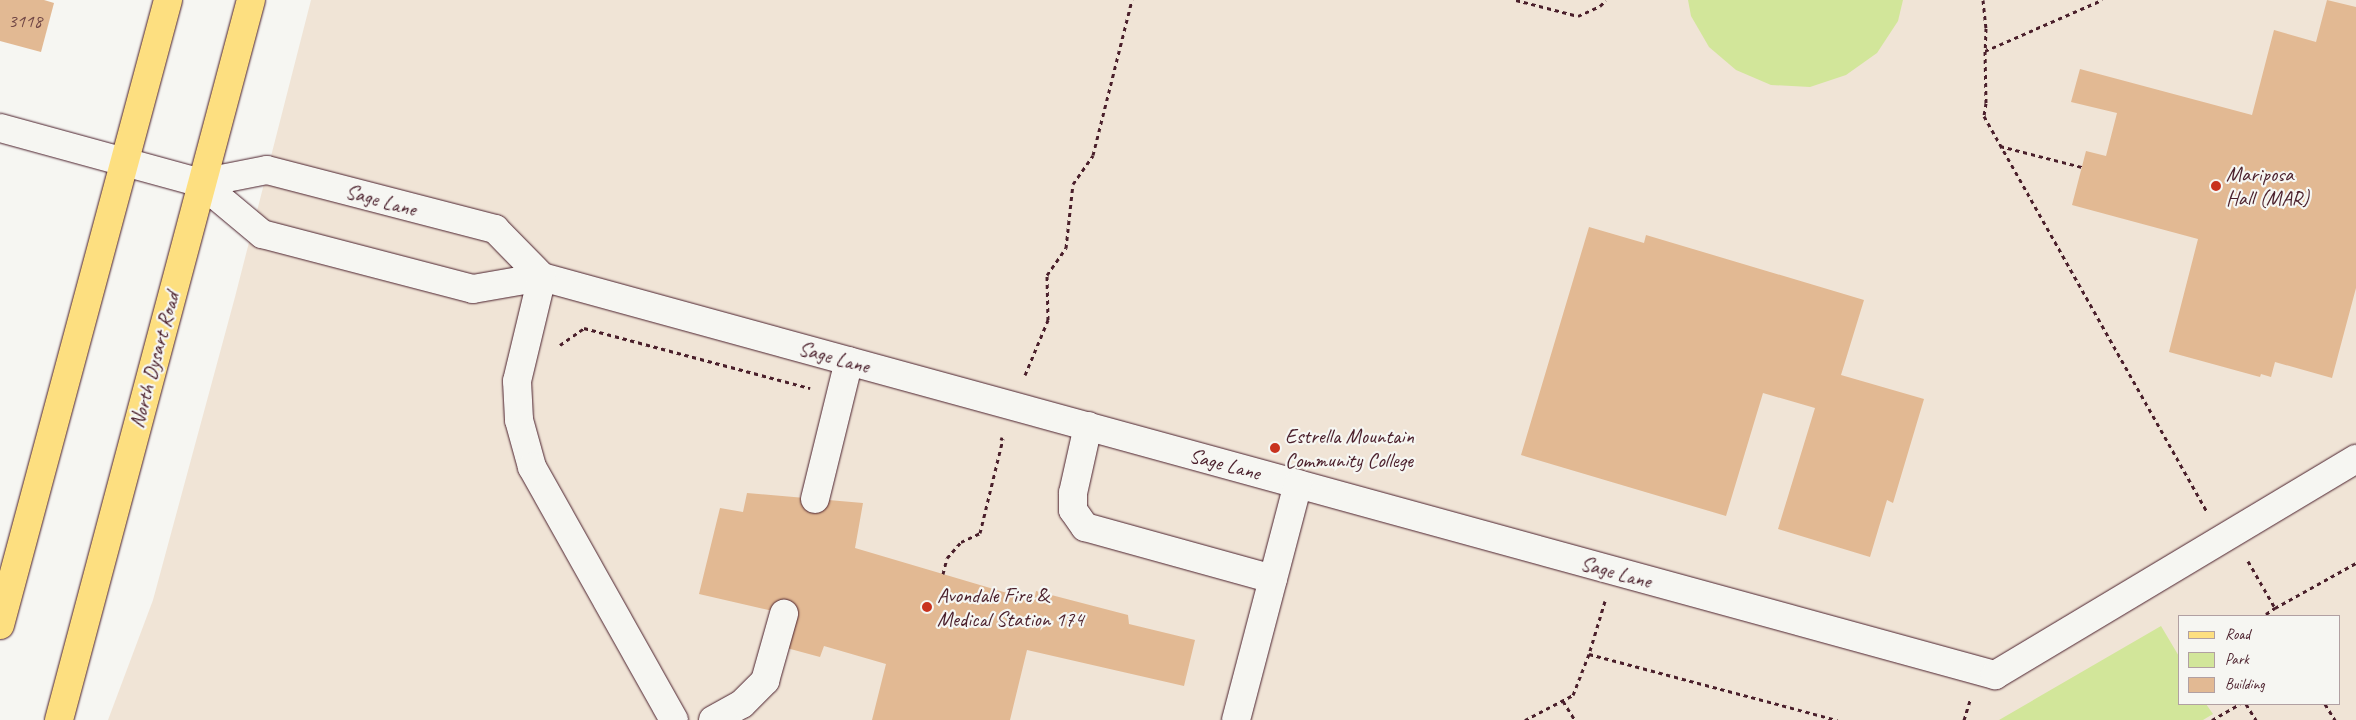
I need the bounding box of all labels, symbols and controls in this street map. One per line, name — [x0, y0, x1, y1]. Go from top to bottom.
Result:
house number: 3118 — [8, 11, 42, 33]
place label: Mariposa Hall (MAR) — [2226, 161, 2309, 211]
street label: Sage Lane — [343, 178, 419, 222]
marker: Mariposa Hall (MAR) — [2210, 180, 2222, 192]
street label: North Dysart Road — [124, 289, 184, 431]
street label: Sage Lane — [796, 335, 872, 379]
place label: Estrella Mountain Community College — [1285, 423, 1414, 473]
street label: Sage Lane — [1187, 442, 1263, 486]
marker: Estrella Mountain Community College — [1269, 442, 1281, 454]
street label: Sage Lane — [1578, 550, 1654, 594]
place label: Avondale Fire & Medical Station 174 — [937, 582, 1084, 632]
marker: Avondale Fire & Medical Station 174 — [921, 601, 933, 613]
legend — [2178, 615, 2341, 705]
text: Road — [2225, 625, 2250, 644]
text: Park — [2225, 650, 2249, 669]
text: Building — [2225, 675, 2264, 694]

